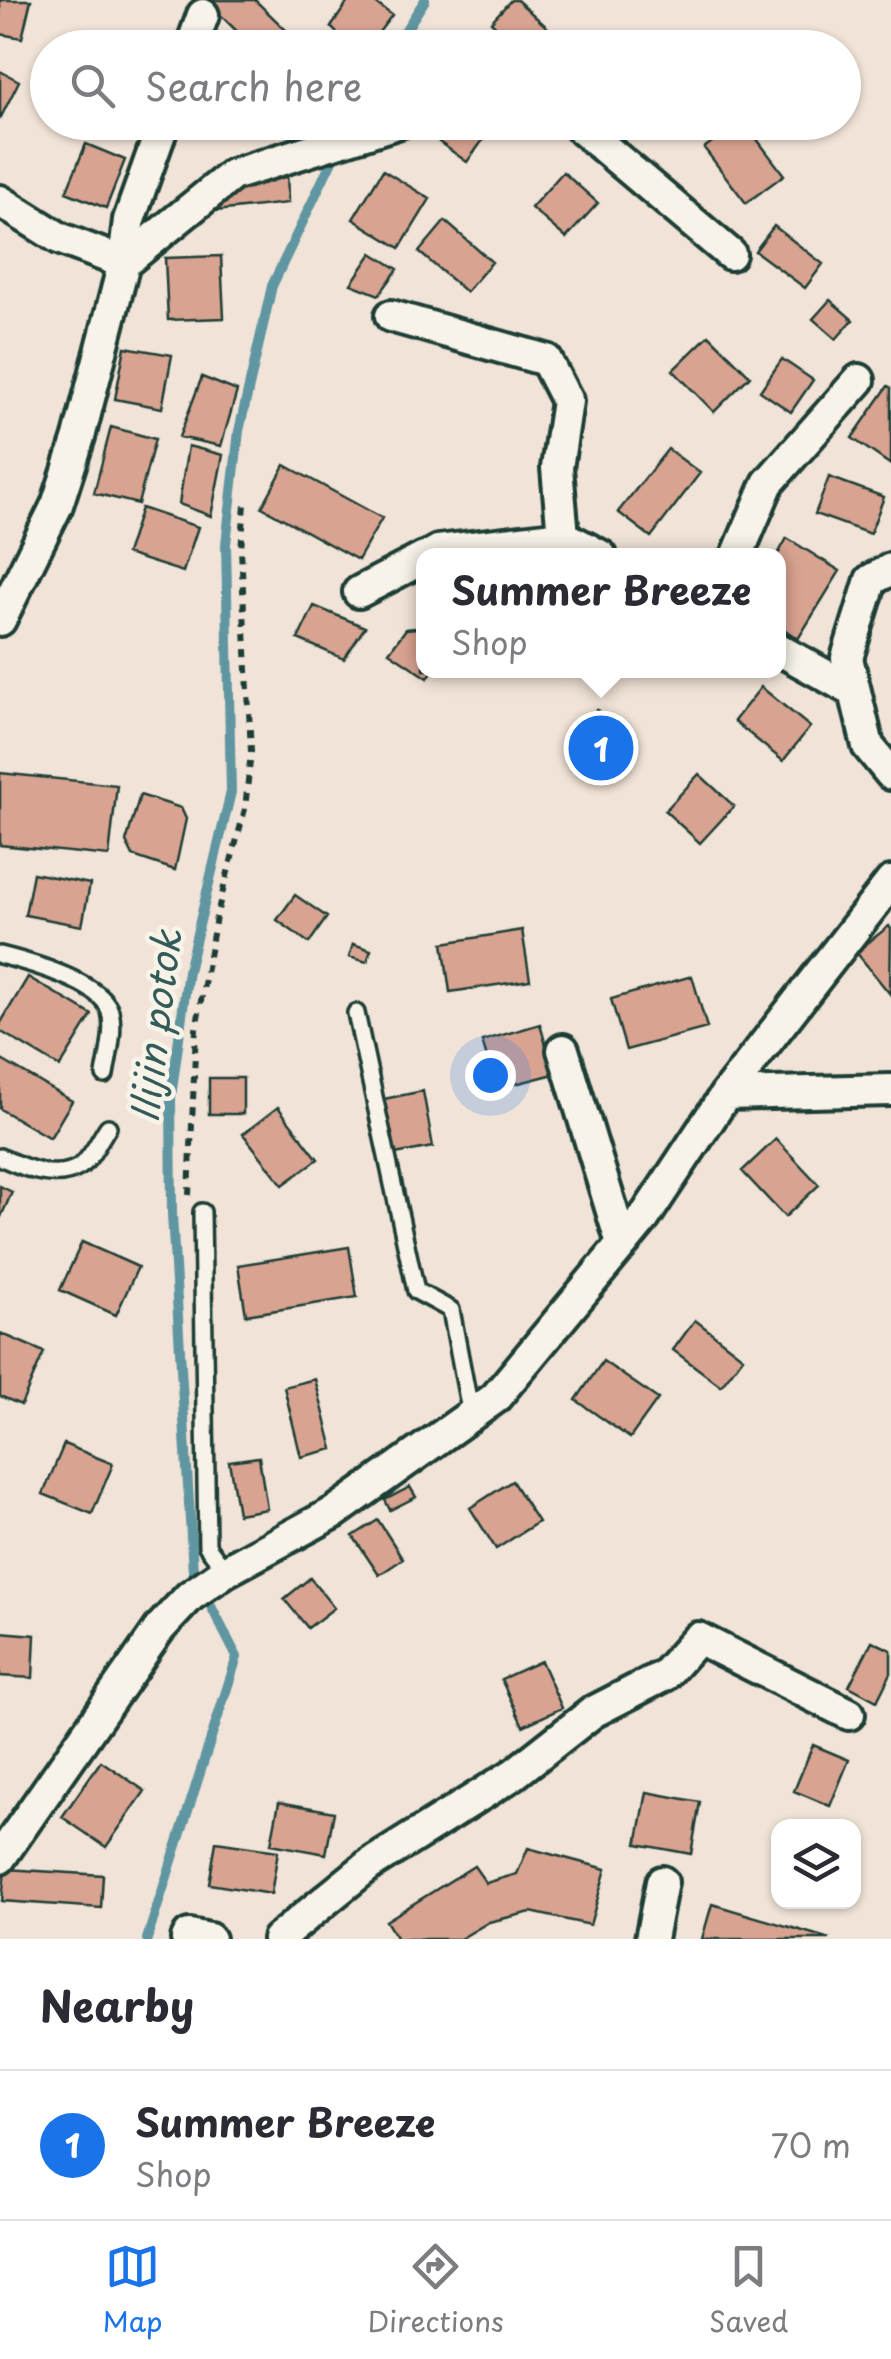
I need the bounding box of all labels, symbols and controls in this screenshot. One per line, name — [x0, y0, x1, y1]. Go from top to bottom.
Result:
search box — [30, 30, 861, 140]
text: Search here — [145, 57, 362, 114]
icon: search — [65, 58, 120, 113]
popup — [416, 548, 786, 678]
text: Summer Breeze — [451, 561, 751, 618]
text: Shop — [451, 618, 528, 666]
pin: 1 — [568, 710, 634, 786]
water label: Ilijin potok — [114, 925, 195, 1125]
your location — [465, 1050, 516, 1101]
map controls — [771, 1819, 861, 1909]
button: layers — [771, 1819, 861, 1909]
text: Nearby — [40, 1973, 194, 2036]
text: Summer Breeze — [135, 2093, 435, 2150]
text: 1 — [65, 2121, 80, 2169]
text: 70 m — [771, 2121, 851, 2169]
text: Shop — [135, 2150, 212, 2198]
tab: Map — [103, 2239, 162, 2342]
tab: Directions — [368, 2239, 504, 2342]
tab: Saved — [709, 2239, 788, 2342]

